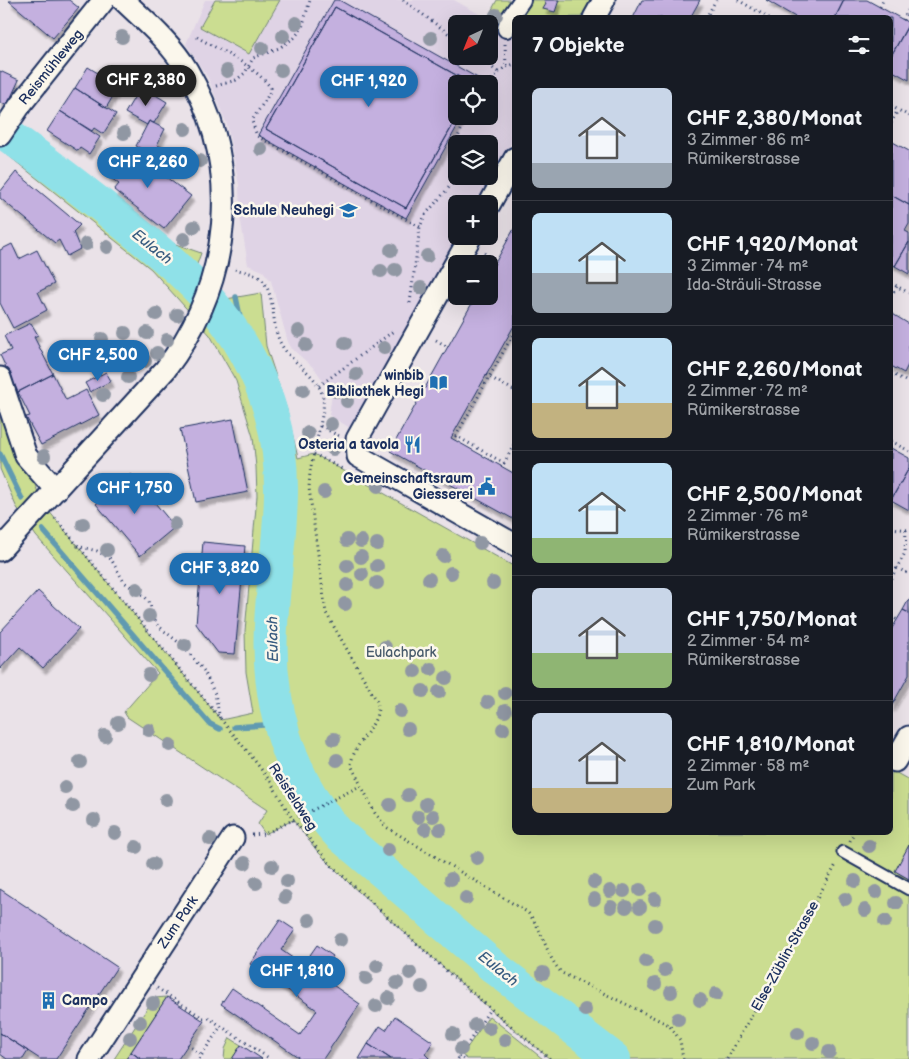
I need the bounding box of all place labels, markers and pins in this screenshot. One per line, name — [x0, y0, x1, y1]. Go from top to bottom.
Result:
pin: CHF 2,380 — [89, 64, 203, 107]
pin: CHF 1,920 — [312, 66, 426, 108]
pin: CHF 2,260 — [91, 146, 205, 189]
school or university icon: Schule Neuhegi — [338, 200, 358, 220]
place label: Schule Neuhegi — [234, 202, 334, 219]
pin: CHF 2,500 — [41, 340, 155, 382]
place label: winbib Bibliothek Hegi — [326, 367, 424, 400]
library icon: winbib Bibliothek Hegi — [428, 373, 448, 393]
restaurant icon: Osteria a tavola — [403, 434, 423, 454]
place label: Osteria a tavola — [298, 436, 399, 453]
place label: Gemeinschaftsraum Giesserei — [343, 470, 473, 503]
pin: CHF 1,750 — [78, 472, 192, 515]
public building icon: Gemeinschaftsraum Giesserei — [477, 476, 497, 496]
pin: CHF 3,820 — [163, 552, 277, 595]
pin: CHF 1,810 — [240, 956, 354, 998]
building icon: Campo — [38, 990, 58, 1010]
place label: Campo — [62, 992, 108, 1009]

